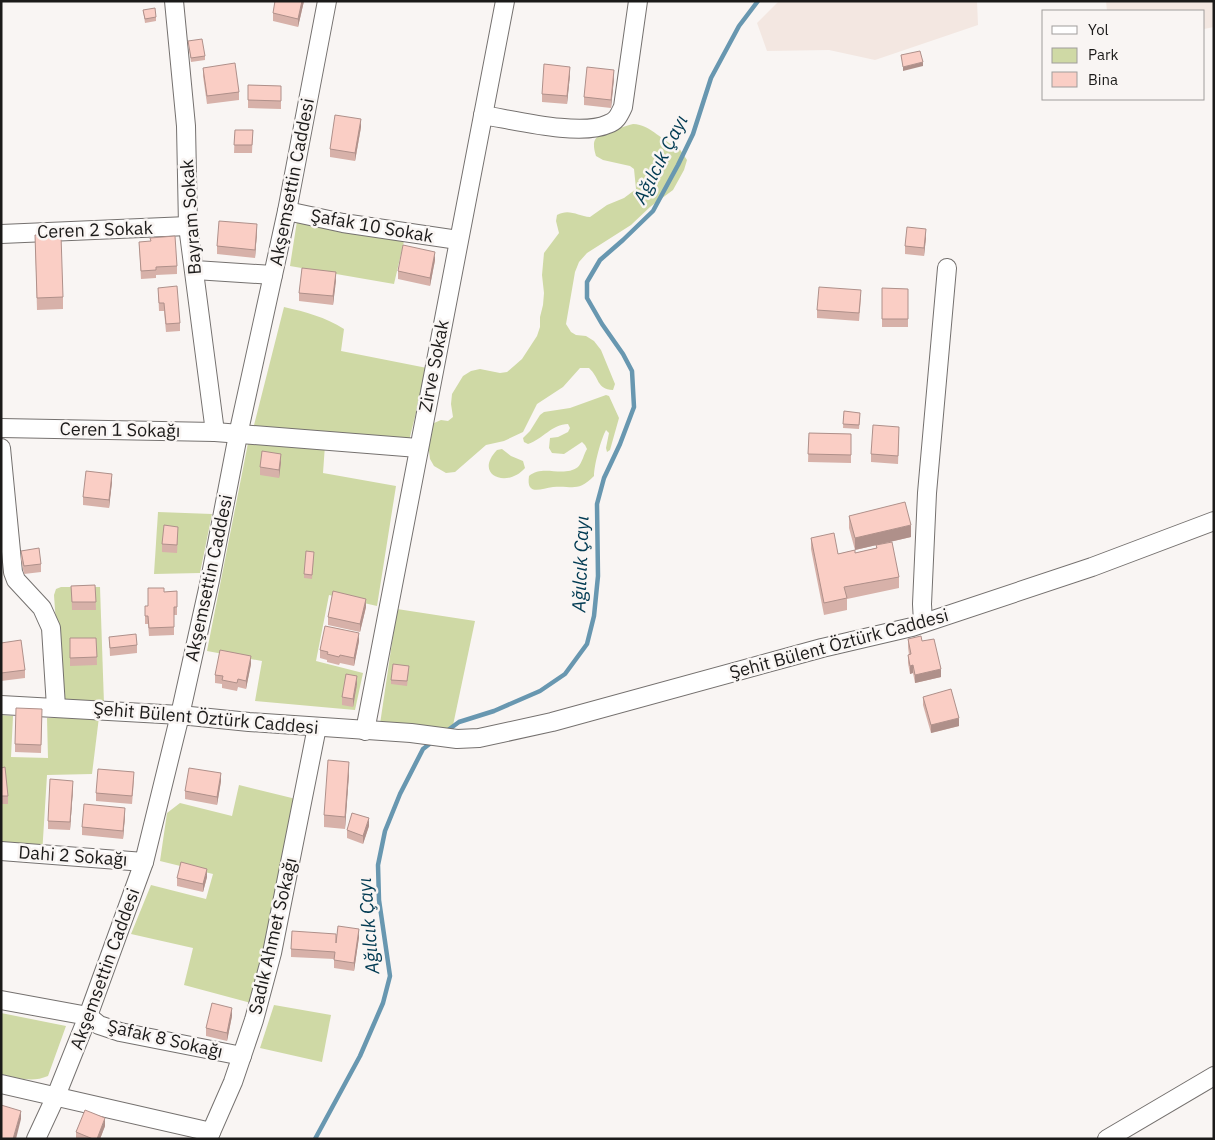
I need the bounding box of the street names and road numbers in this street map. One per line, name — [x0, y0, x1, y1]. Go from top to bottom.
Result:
street label: Akşemsettin Caddesi — [264, 96, 319, 268]
street label: Bayram Sokak — [175, 158, 206, 275]
street label: Şafak 10 Sokak — [309, 203, 436, 248]
street label: Ceren 2 Sokak — [37, 216, 154, 243]
street label: Zirve Sokak — [413, 317, 454, 414]
street label: Ceren 1 Sokağı — [60, 417, 180, 442]
street label: Akşemsettin Caddesi — [180, 492, 237, 663]
street label: Şehit Bülent Öztürk Caddesi — [727, 603, 951, 684]
street label: Şehit Bülent Öztürk Caddesi — [92, 696, 320, 739]
street label: Dahi 2 Sokağı — [18, 840, 128, 871]
street label: Sadık Ahmet Sokağı — [243, 855, 302, 1017]
street label: Akşemsettin Caddesi — [65, 885, 144, 1053]
street label: Şafak 8 Sokağı — [105, 1014, 225, 1063]

